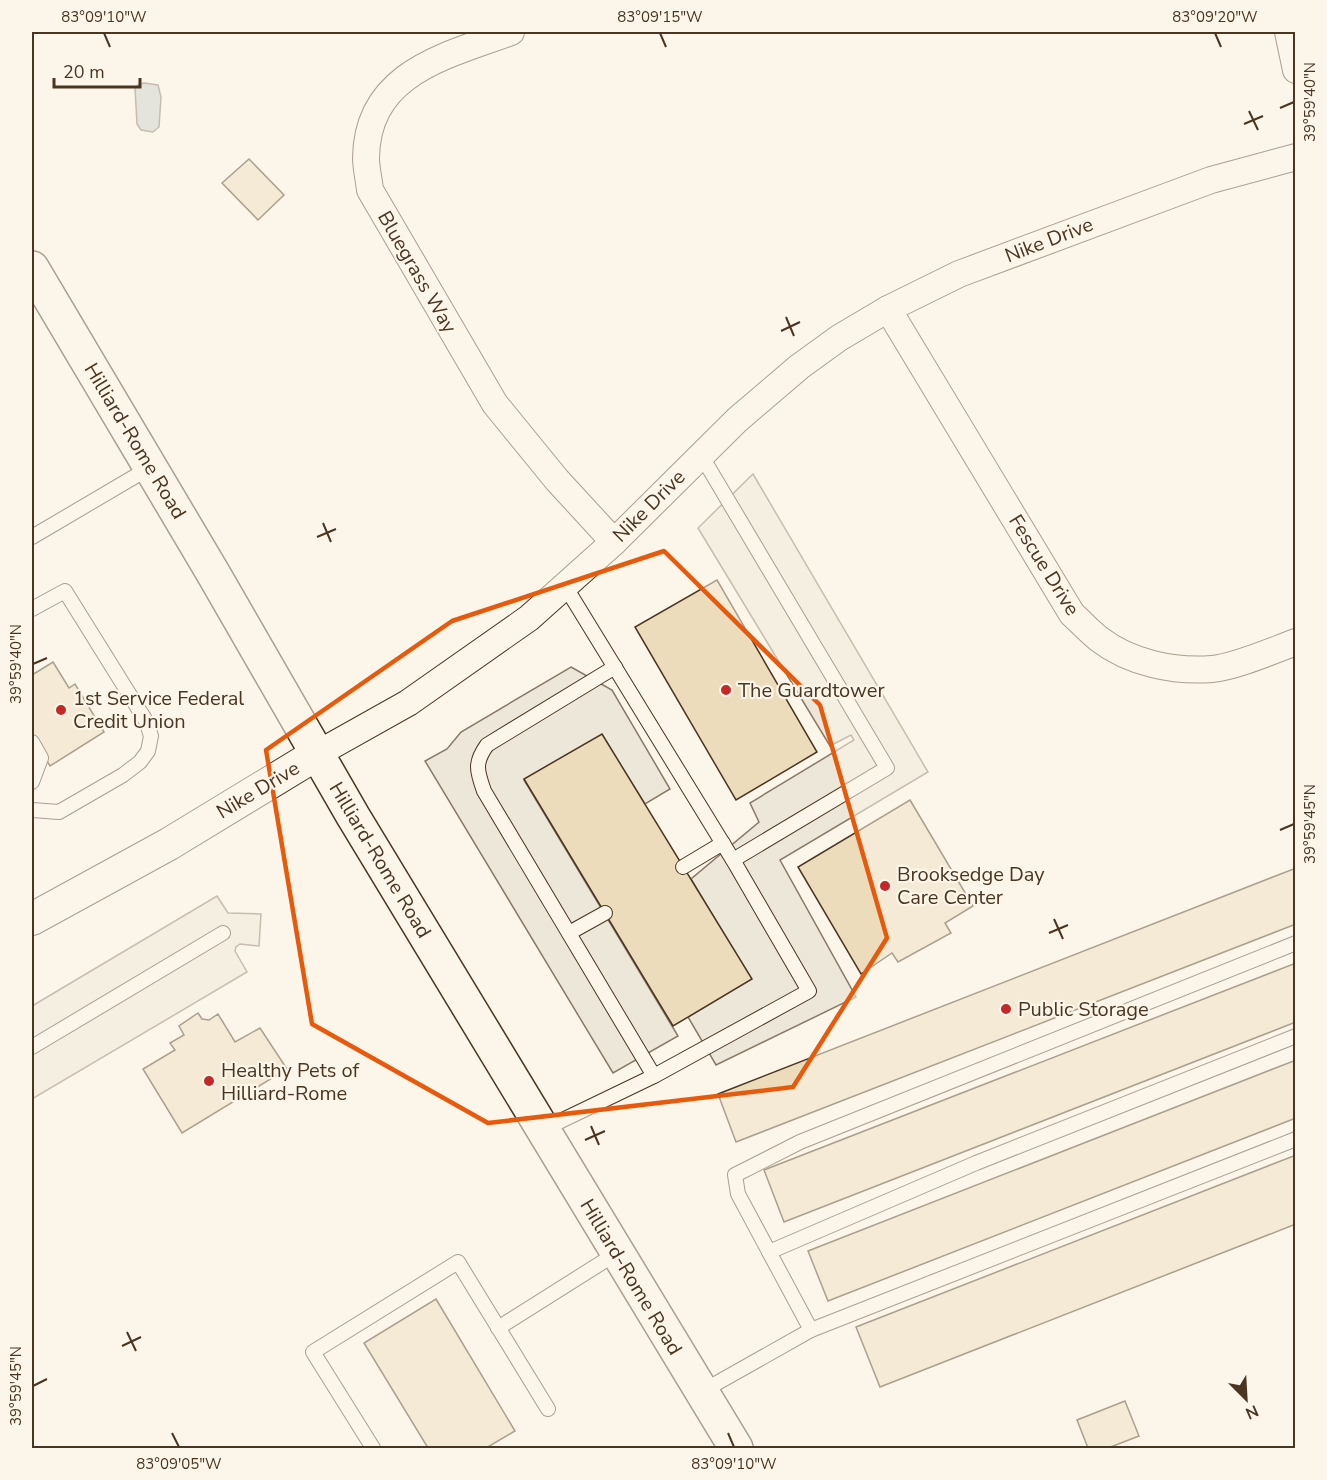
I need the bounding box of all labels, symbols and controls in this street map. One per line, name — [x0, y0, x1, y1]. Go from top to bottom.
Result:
text: 83°09'10"W — [61, 7, 147, 27]
text: 83°09'15"W — [617, 7, 703, 27]
text: 83°09'20"W — [1172, 7, 1258, 27]
scale bar — [54, 51, 140, 89]
text: 20 m — [63, 60, 105, 84]
text: 39°59'40"N — [1300, 62, 1320, 142]
street label: Bluegrass Way — [371, 206, 463, 339]
street label: Nike Drive — [1001, 211, 1097, 269]
street label: Hilliard-Rome Road — [78, 358, 192, 524]
street label: Nike Drive — [607, 464, 691, 548]
street label: Fescue Drive — [1002, 509, 1086, 621]
text: 39°59'40"N — [6, 624, 26, 704]
place label: The Guardtower — [738, 677, 885, 704]
marker: The Guardtower — [719, 683, 733, 697]
place label: 1st Service Federal Credit Union — [73, 685, 244, 735]
marker: 1st Service Federal Credit Union — [54, 703, 68, 717]
street label: Nike Drive — [211, 755, 305, 825]
street label: Hilliard-Rome Road — [323, 777, 437, 943]
text: 39°59'45"N — [1300, 784, 1320, 864]
place label: Brooksedge Day Care Center — [897, 861, 1045, 911]
marker: Brooksedge Day Care Center — [878, 879, 892, 893]
place label: Public Storage — [1018, 996, 1149, 1023]
marker: Public Storage — [999, 1002, 1013, 1016]
place label: Healthy Pets of Hilliard-Rome — [221, 1057, 360, 1107]
marker: Healthy Pets of Hilliard-Rome — [202, 1074, 216, 1088]
street label: Hilliard-Rome Road — [574, 1194, 688, 1360]
text: 39°59'45"N — [6, 1346, 26, 1426]
north arrow — [1216, 1369, 1276, 1429]
text: N — [1242, 1399, 1262, 1424]
text: 83°09'05"W — [136, 1454, 222, 1474]
text: 83°09'10"W — [691, 1454, 777, 1474]

